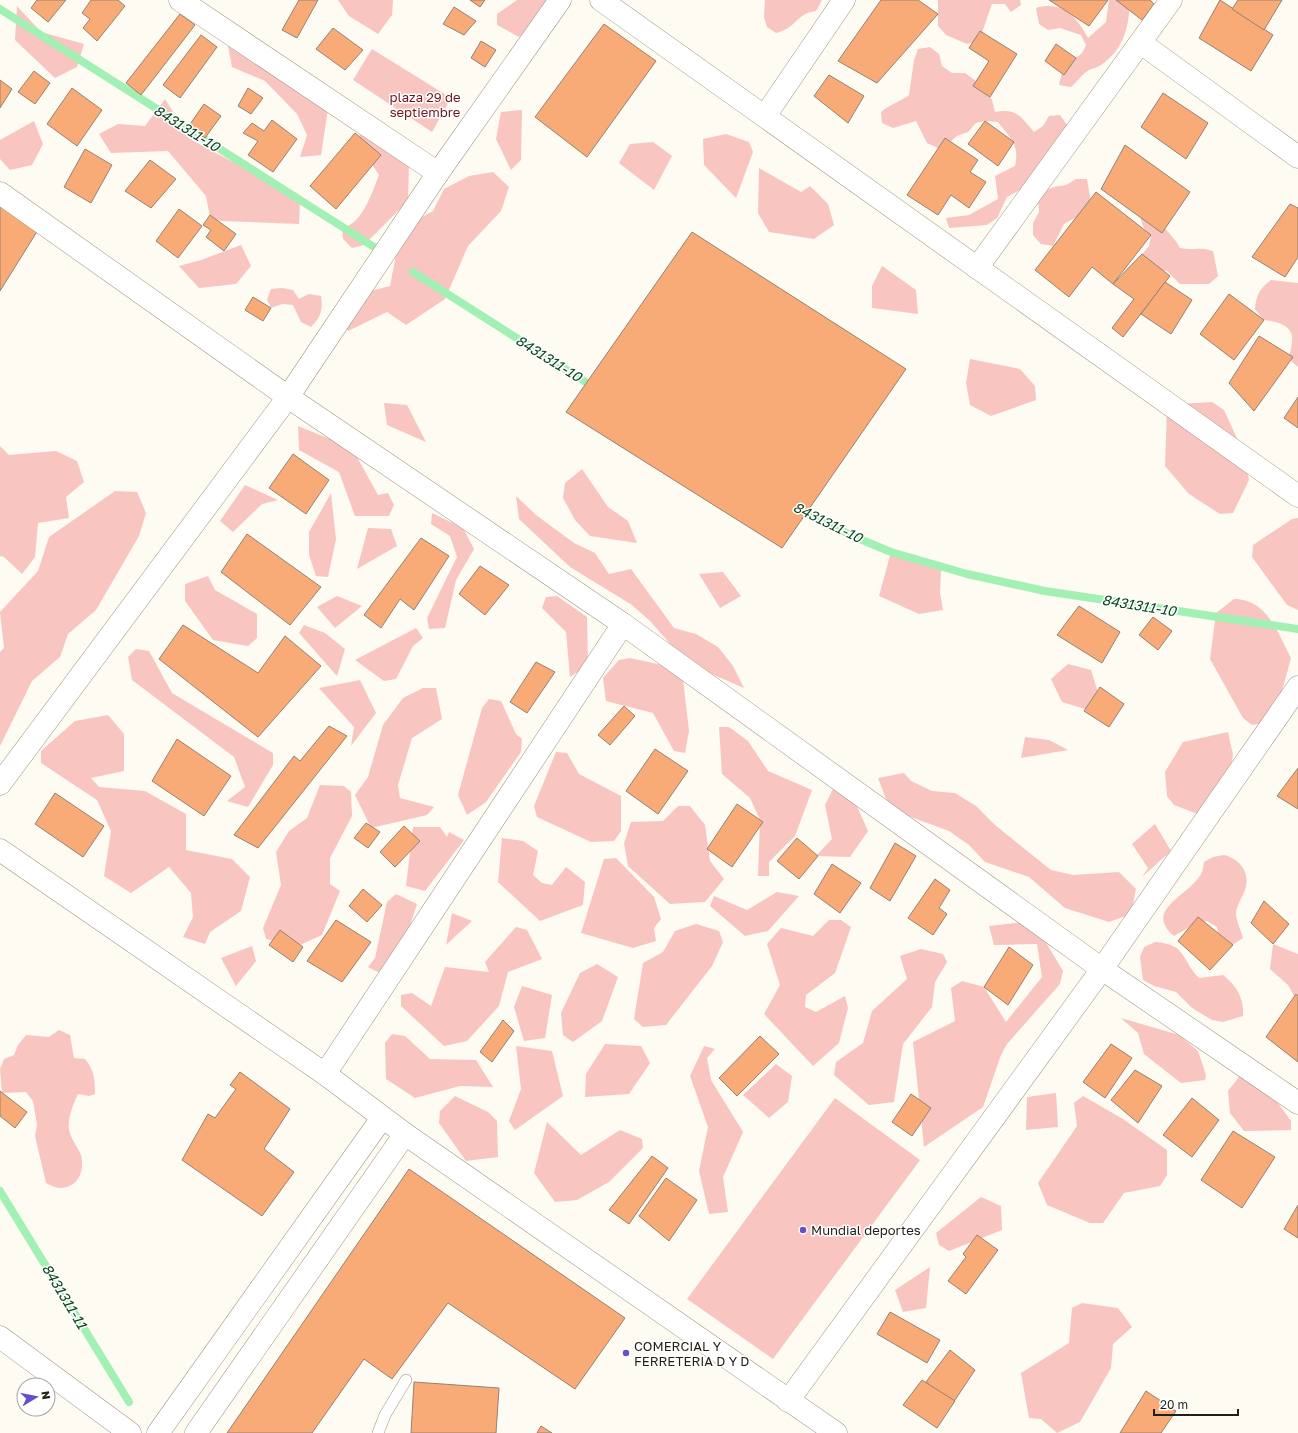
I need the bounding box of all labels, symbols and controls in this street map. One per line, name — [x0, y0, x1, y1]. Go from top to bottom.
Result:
park label: plaza 29 de septiembre — [390, 89, 460, 120]
water label: 8431311-10 — [151, 101, 224, 156]
water label: 8431311-10 — [513, 331, 586, 386]
water label: 8431311-10 — [791, 498, 866, 547]
water label: 8431311-10 — [1101, 591, 1178, 619]
place label: Mundial deportes — [811, 1222, 921, 1238]
marker: Mundial deportes — [798, 1225, 808, 1235]
water label: 8431311-11 — [39, 1260, 91, 1332]
place label: COMERCIAL Y FERRETERIA D Y D — [634, 1338, 749, 1369]
marker: COMERCIAL Y FERRETERIA D Y D — [621, 1348, 631, 1358]
north arrow — [16, 1377, 56, 1417]
text: N — [39, 1390, 53, 1400]
scale bar — [1154, 1391, 1238, 1417]
text: 20 m — [1160, 1397, 1188, 1412]

